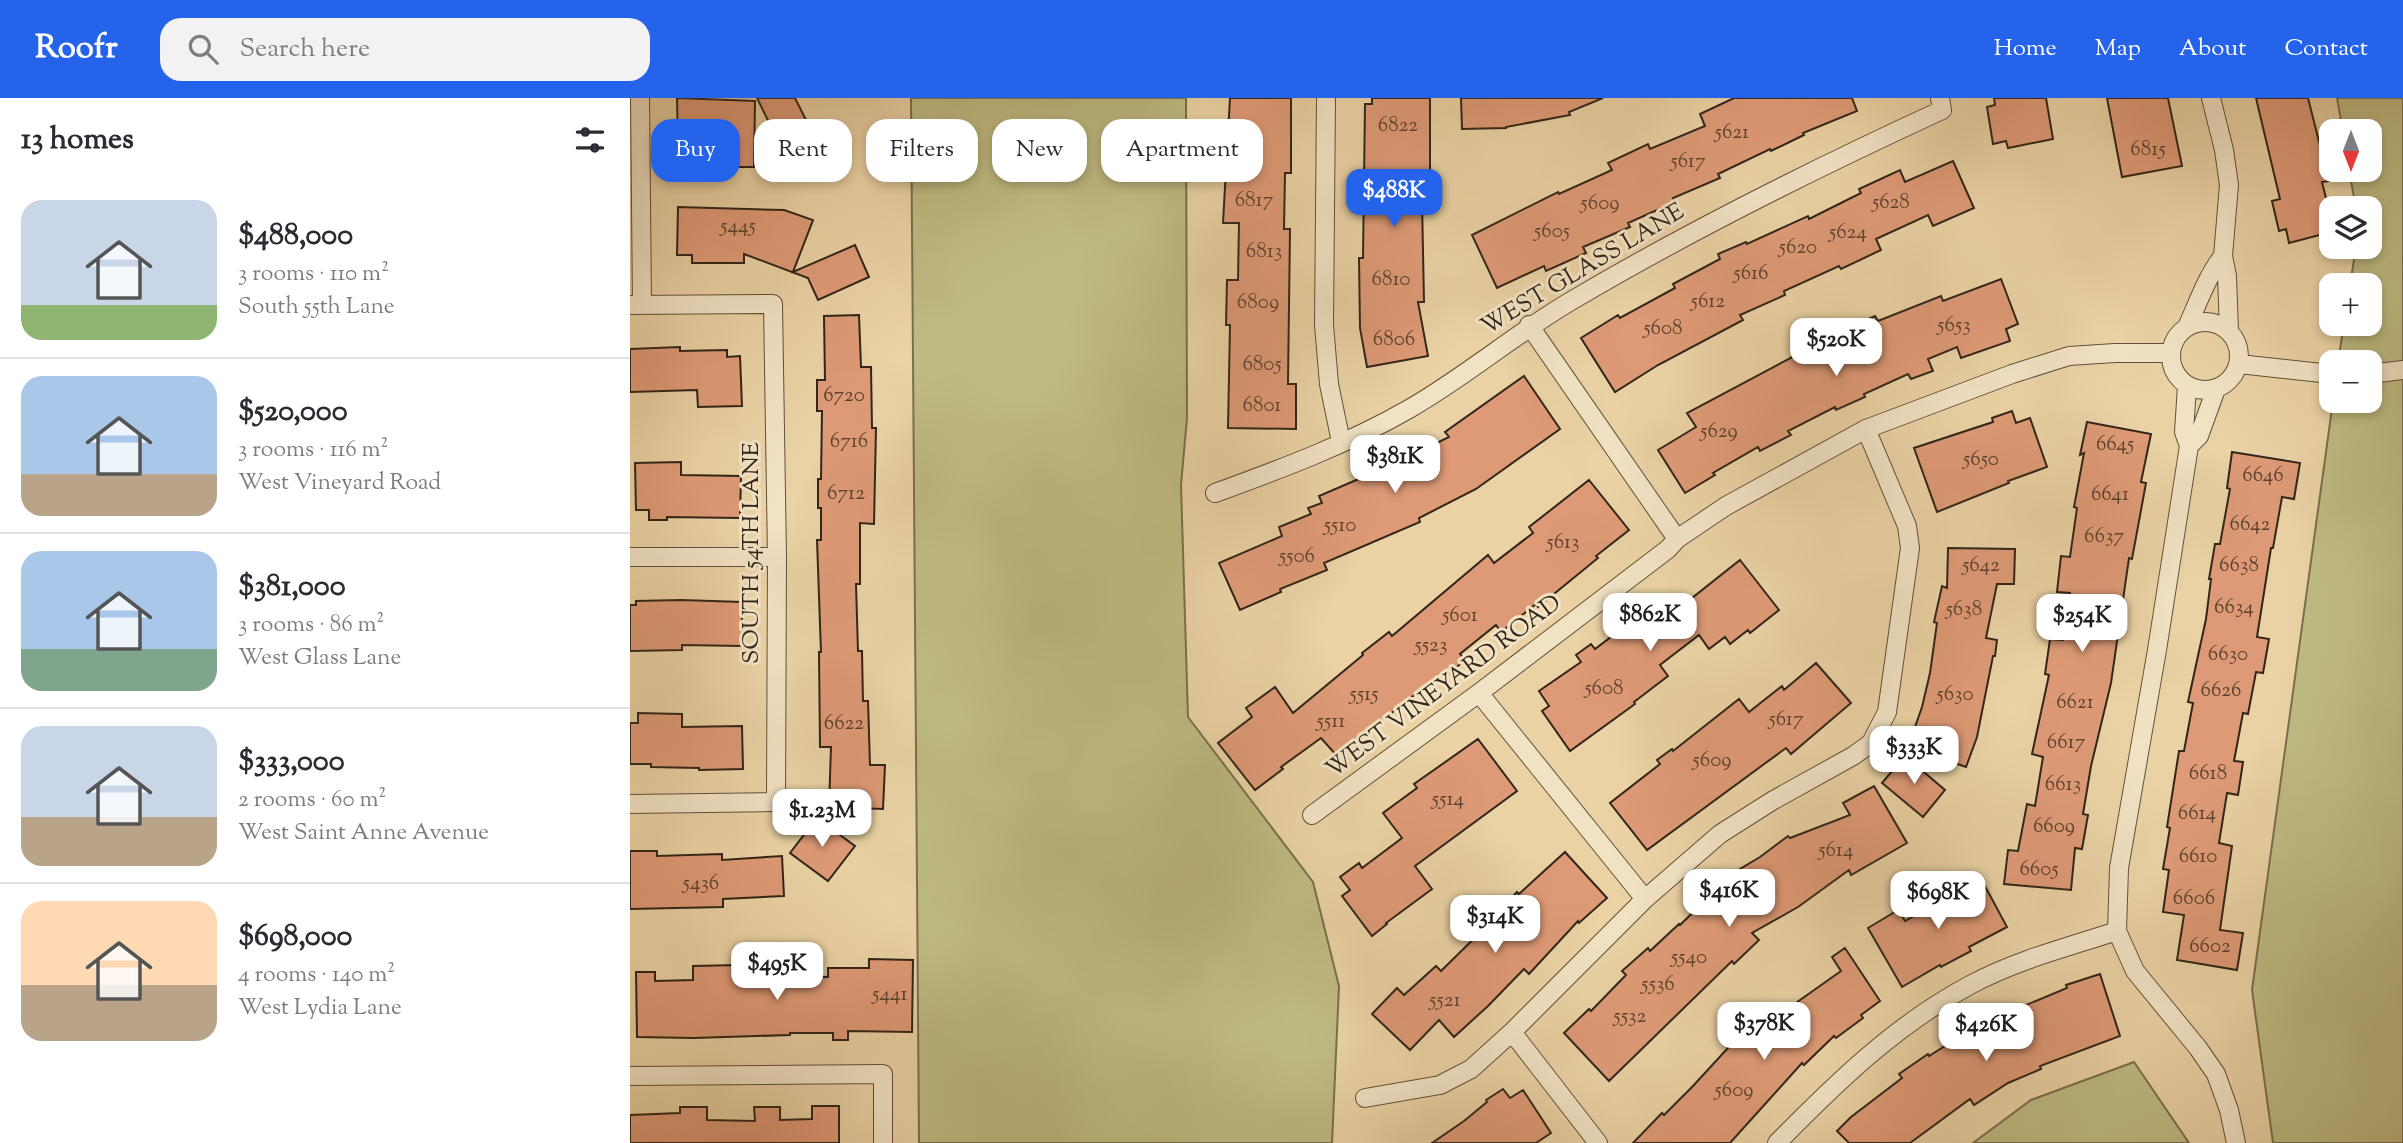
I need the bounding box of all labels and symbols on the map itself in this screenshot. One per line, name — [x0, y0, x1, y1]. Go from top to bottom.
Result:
house number: 6822 — [1378, 111, 1418, 141]
house number: 5621 — [1714, 118, 1749, 148]
north arrow — [2319, 119, 2382, 182]
house number: 6815 — [2130, 135, 2166, 165]
house number: 5617 — [1669, 147, 1706, 177]
pin: $488K — [1345, 170, 1443, 229]
house number: 6817 — [1235, 186, 1274, 216]
house number: 5628 — [1871, 188, 1910, 218]
house number: 5609 — [1580, 189, 1619, 219]
street label: WEST GLASS LANE — [1475, 195, 1692, 344]
house number: 5445 — [719, 212, 756, 242]
house number: 5605 — [1533, 217, 1570, 247]
house number: 5624 — [1828, 218, 1867, 248]
house number: 5620 — [1778, 233, 1817, 263]
house number: 6813 — [1246, 237, 1282, 267]
house number: 5616 — [1733, 259, 1769, 289]
house number: 6810 — [1372, 265, 1410, 295]
house number: 5612 — [1690, 287, 1725, 317]
house number: 6809 — [1237, 288, 1279, 318]
house number: 5653 — [1936, 311, 1971, 341]
house number: 5608 — [1642, 314, 1683, 344]
pin: $520K — [1787, 318, 1885, 378]
house number: 6806 — [1373, 325, 1415, 355]
house number: 6805 — [1242, 350, 1282, 380]
house number: 6720 — [823, 381, 865, 411]
house number: 6801 — [1243, 391, 1281, 421]
house number: 5629 — [1699, 417, 1738, 447]
house number: 6716 — [830, 427, 868, 457]
house number: 6645 — [2096, 430, 2134, 460]
pin: $381K — [1346, 436, 1444, 495]
street label: SOUTH 54TH LANE — [735, 441, 769, 664]
house number: 5650 — [1962, 445, 1999, 475]
house number: 6646 — [2242, 461, 2284, 491]
house number: 6712 — [827, 479, 865, 509]
house number: 6641 — [2091, 480, 2129, 510]
house number: 6642 — [2230, 510, 2271, 540]
house number: 5510 — [1323, 511, 1356, 541]
house number: 6637 — [2084, 522, 2124, 552]
house number: 5613 — [1545, 528, 1580, 558]
house number: 5506 — [1278, 542, 1315, 572]
house number: 5642 — [1961, 551, 2000, 581]
house number: 6638 — [2219, 551, 2259, 581]
street label: WEST VINEYARD ROAD — [1319, 587, 1569, 787]
house number: 6634 — [2214, 593, 2254, 623]
pin: $862K — [1601, 594, 1699, 653]
pin: $254K — [2033, 594, 2131, 654]
house number: 5638 — [1945, 595, 1982, 625]
house number: 5601 — [1441, 601, 1478, 631]
house number: 5523 — [1414, 631, 1447, 661]
house number: 6630 — [2208, 640, 2248, 670]
house number: 5608 — [1583, 674, 1624, 704]
house number: 6626 — [2201, 676, 2241, 706]
house number: 5515 — [1349, 680, 1378, 710]
house number: 5630 — [1935, 680, 1974, 710]
house number: 6621 — [2056, 688, 2094, 718]
house number: 5617 — [1767, 705, 1804, 735]
house number: 5511 — [1316, 707, 1345, 737]
house number: 6622 — [824, 709, 864, 739]
pin: $333K — [1865, 726, 1963, 786]
house number: 6617 — [2047, 728, 2086, 758]
house number: 5609 — [1692, 746, 1731, 776]
house number: 6618 — [2189, 759, 2227, 789]
house number: 6613 — [2045, 770, 2081, 800]
house number: 5514 — [1431, 785, 1464, 815]
pin: $1.23M — [765, 790, 879, 849]
house number: 6614 — [2178, 799, 2216, 829]
house number: 6609 — [2033, 812, 2075, 842]
house number: 5614 — [1817, 836, 1854, 866]
house number: 6610 — [2179, 842, 2217, 872]
house number: 6605 — [2019, 855, 2059, 885]
house number: 5436 — [682, 869, 719, 899]
pin: $416K — [1680, 870, 1778, 929]
pin: $698K — [1889, 872, 1987, 931]
house number: 6606 — [2173, 884, 2215, 914]
pin: $314K — [1446, 896, 1544, 955]
house number: 6602 — [2189, 932, 2231, 962]
pin: $495K — [728, 942, 826, 1002]
house number: 5540 — [1670, 943, 1707, 973]
house number: 5536 — [1640, 970, 1675, 1000]
house number: 5441 — [871, 980, 908, 1010]
house number: 5521 — [1428, 986, 1461, 1016]
house number: 5532 — [1613, 1002, 1647, 1032]
pin: $378K — [1715, 1002, 1813, 1062]
pin: $426K — [1937, 1004, 2035, 1063]
house number: 5609 — [1714, 1076, 1753, 1106]

